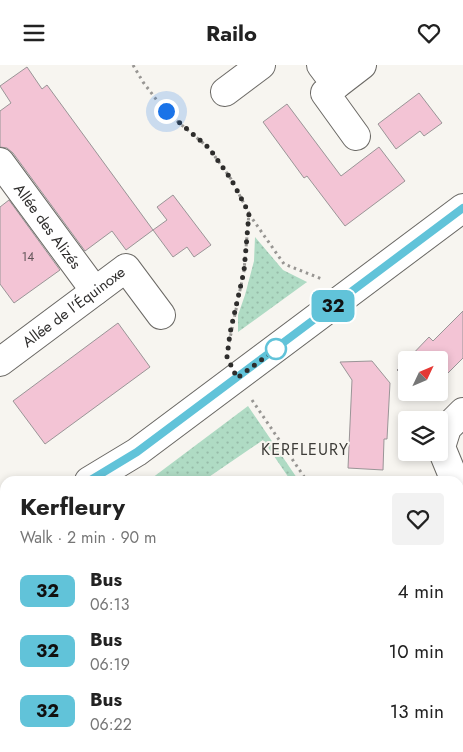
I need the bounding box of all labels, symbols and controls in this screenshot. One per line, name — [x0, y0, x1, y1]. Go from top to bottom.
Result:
text: Railo — [206, 17, 257, 49]
icon: menu — [20, 19, 48, 47]
icon: heart — [415, 19, 443, 47]
your location — [154, 99, 179, 124]
street label: Allée des Alizés — [9, 179, 86, 274]
house number: 14 — [22, 248, 34, 266]
street label: Allée de l'Équinoxe — [18, 261, 130, 353]
line badge: 32 — [310, 290, 356, 322]
text: 32 — [322, 293, 345, 319]
unlabelled marker — [265, 338, 287, 360]
north arrow — [398, 351, 448, 401]
map controls — [398, 351, 448, 461]
button: layers — [398, 411, 448, 461]
district label: KERFLEURY — [261, 438, 349, 461]
text: Kerfleury — [20, 489, 125, 524]
button: heart — [392, 493, 444, 545]
text: Walk · 2 min · 90 m — [20, 526, 157, 549]
text: Bus — [90, 566, 122, 593]
text: 32 — [36, 578, 59, 604]
text: 4 min — [397, 578, 444, 605]
text: 06:13 — [90, 593, 130, 616]
text: Bus — [90, 626, 122, 653]
text: 32 — [36, 638, 59, 664]
text: 10 min — [389, 638, 444, 665]
text: 06:19 — [90, 653, 130, 676]
text: Bus — [90, 686, 122, 713]
text: 32 — [36, 698, 59, 724]
text: 13 min — [390, 698, 444, 725]
text: 06:22 — [90, 713, 132, 736]

